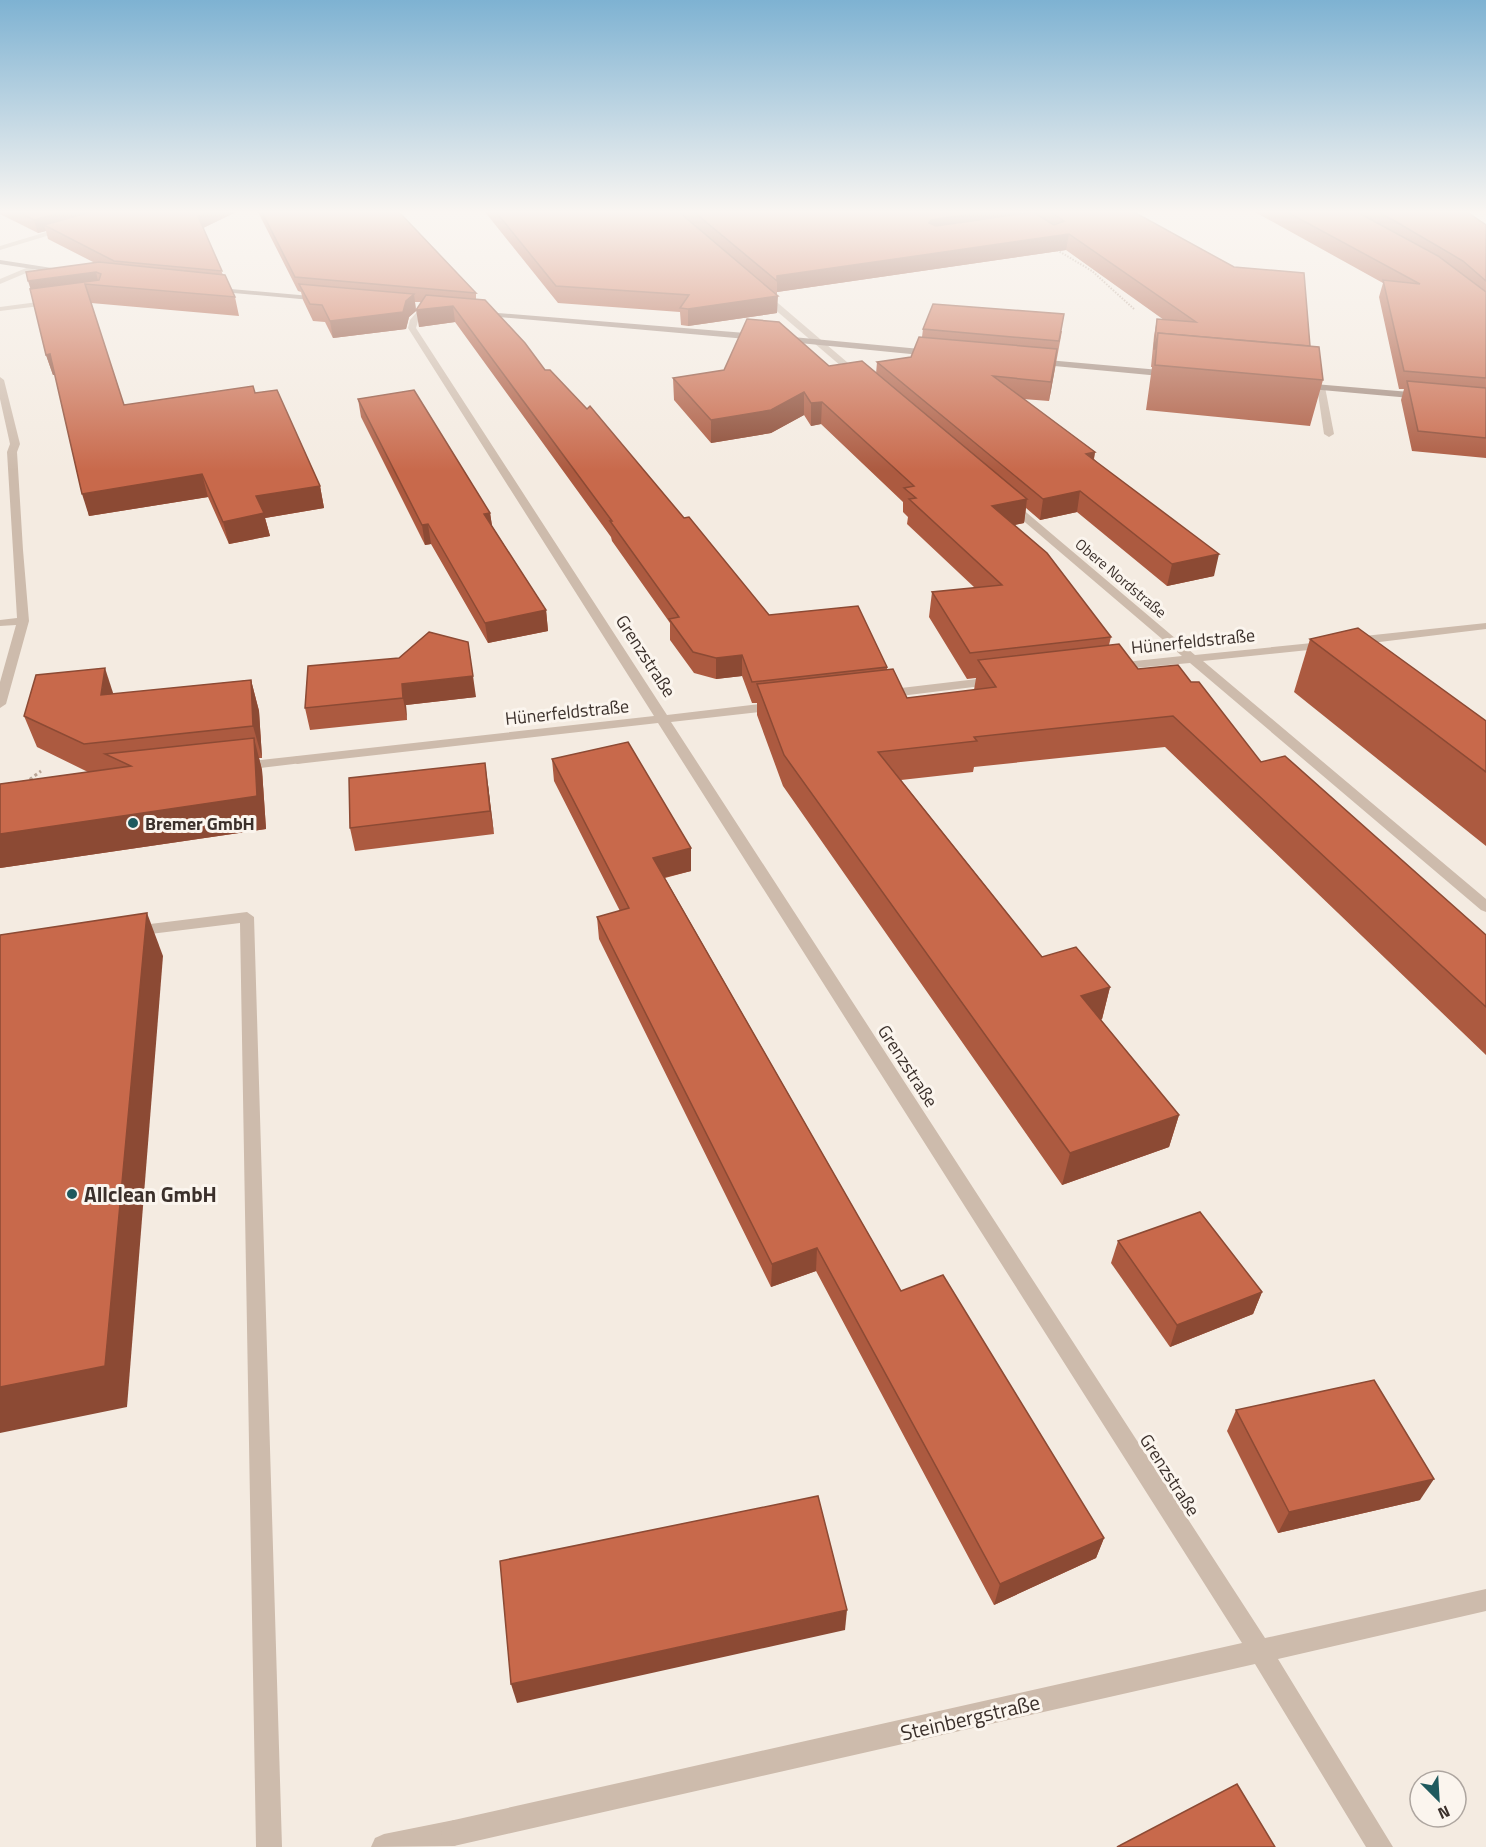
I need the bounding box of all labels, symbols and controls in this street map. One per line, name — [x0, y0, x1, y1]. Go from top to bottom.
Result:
street label: Obere Nordstraße — [1070, 533, 1172, 623]
street label: Grenzstraße — [609, 609, 683, 703]
street label: Hünerfeldstraße — [1130, 621, 1256, 661]
street label: Hünerfeldstraße — [504, 692, 630, 732]
place label: Bremer GmbH — [145, 810, 255, 837]
marker: Bremer GmbH — [126, 816, 140, 830]
street label: Grenzstraße — [871, 1019, 945, 1113]
place label: Allclean GmbH — [84, 1178, 217, 1210]
marker: Allclean GmbH — [65, 1187, 79, 1201]
street label: Grenzstraße — [1133, 1428, 1207, 1522]
street label: Steinbergstraße — [897, 1685, 1043, 1749]
north arrow — [1408, 1769, 1468, 1829]
text: N — [1434, 1799, 1454, 1826]

